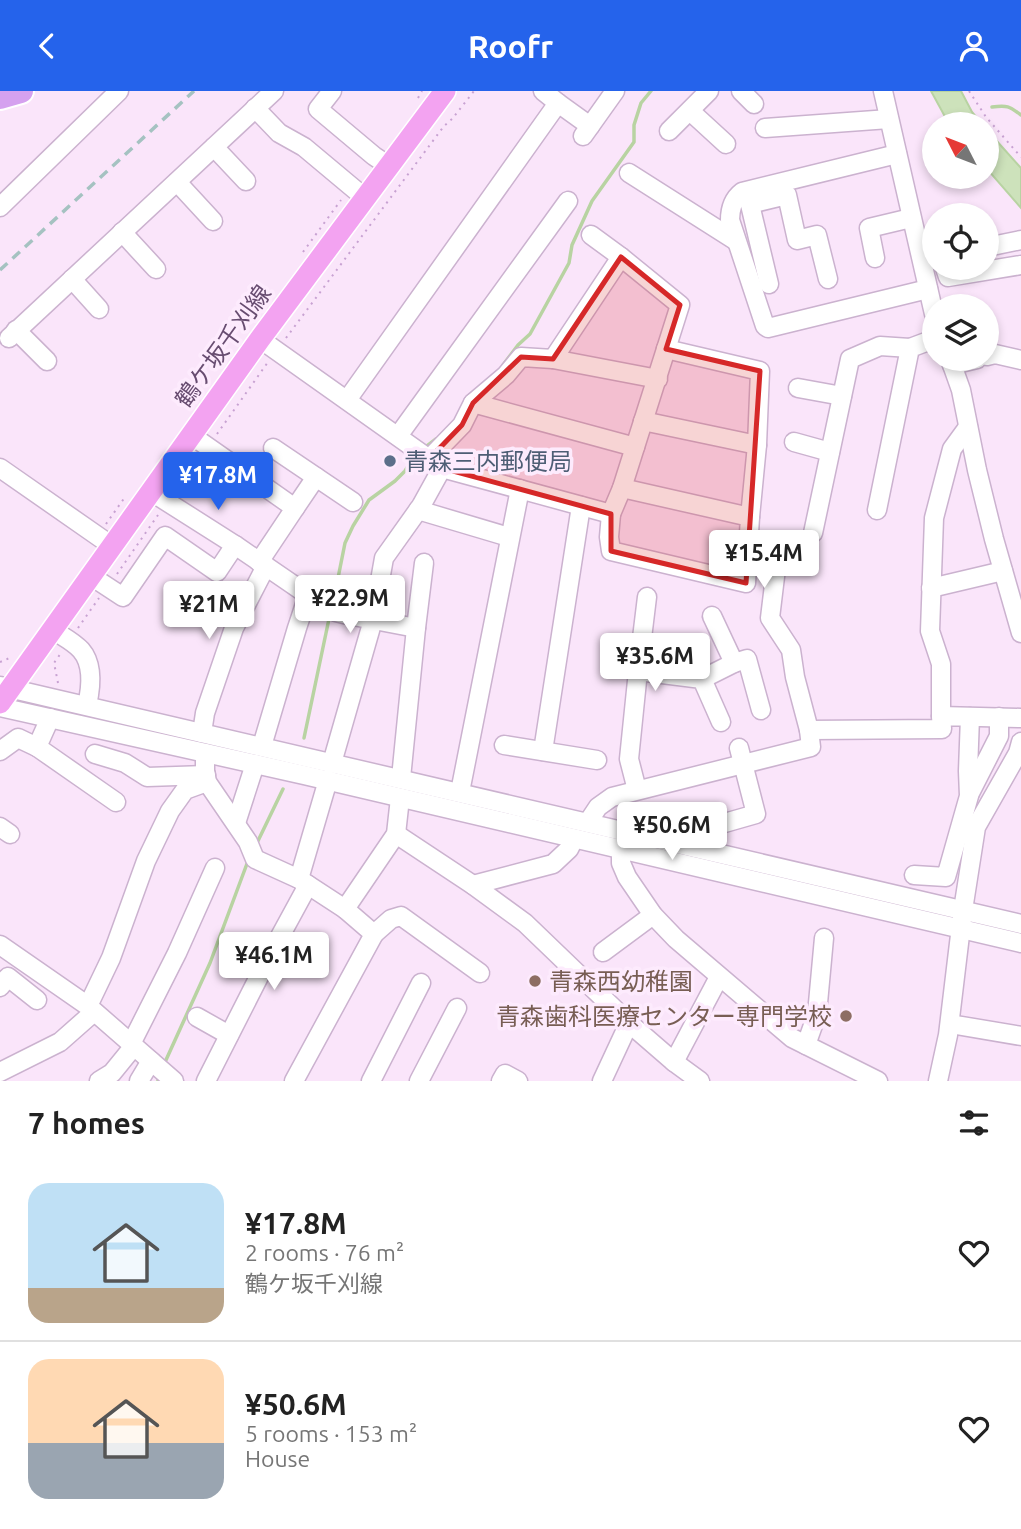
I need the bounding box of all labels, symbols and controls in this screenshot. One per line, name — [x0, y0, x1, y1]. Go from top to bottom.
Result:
icon: back — [28, 27, 66, 65]
icon: person — [955, 27, 993, 65]
text: Roofr — [468, 28, 553, 64]
north arrow — [922, 112, 999, 189]
map controls — [922, 112, 999, 371]
button: locate — [922, 203, 999, 280]
street label: 鶴ケ坂千刈線 — [170, 280, 276, 412]
button: layers — [922, 294, 999, 371]
place label: 青森三内郵便局 — [404, 448, 572, 475]
pin: ¥17.8M — [161, 453, 275, 512]
marker: 青森三内郵便局 — [382, 453, 398, 469]
text: ¥17.8M — [179, 462, 257, 487]
pin: ¥15.4M — [707, 531, 821, 590]
text: ¥15.4M — [725, 540, 803, 565]
pin: ¥22.9M — [293, 575, 407, 635]
pin: ¥21M — [168, 581, 250, 641]
text: ¥22.9M — [311, 585, 389, 610]
text: ¥21M — [179, 591, 239, 616]
pin: ¥35.6M — [598, 633, 712, 693]
text: ¥35.6M — [616, 643, 694, 668]
pin: ¥50.6M — [615, 803, 729, 862]
text: ¥50.6M — [633, 812, 711, 837]
pin: ¥46.1M — [217, 933, 331, 992]
text: ¥46.1M — [235, 942, 313, 967]
place label: 青森西幼稚園 — [549, 968, 693, 995]
marker: 青森西幼稚園 — [527, 973, 543, 989]
place label: 青森歯科医療センター専門学校 — [496, 1003, 832, 1030]
marker: 青森歯科医療センター専門学校 — [838, 1008, 854, 1024]
icon: filters — [955, 1104, 993, 1142]
text: 7 homes — [28, 1106, 145, 1140]
text: ¥17.8M — [245, 1206, 347, 1240]
icon: home — [84, 1211, 168, 1295]
icon: heart — [955, 1234, 993, 1272]
text: 2 rooms · 76 m² — [245, 1240, 404, 1265]
text: 鶴ケ坂千刈線 — [245, 1271, 383, 1296]
icon: home — [84, 1387, 168, 1471]
text: ¥50.6M — [245, 1387, 347, 1421]
icon: heart — [955, 1410, 993, 1448]
text: 5 rooms · 153 m² — [245, 1421, 417, 1446]
text: House — [245, 1446, 310, 1471]

